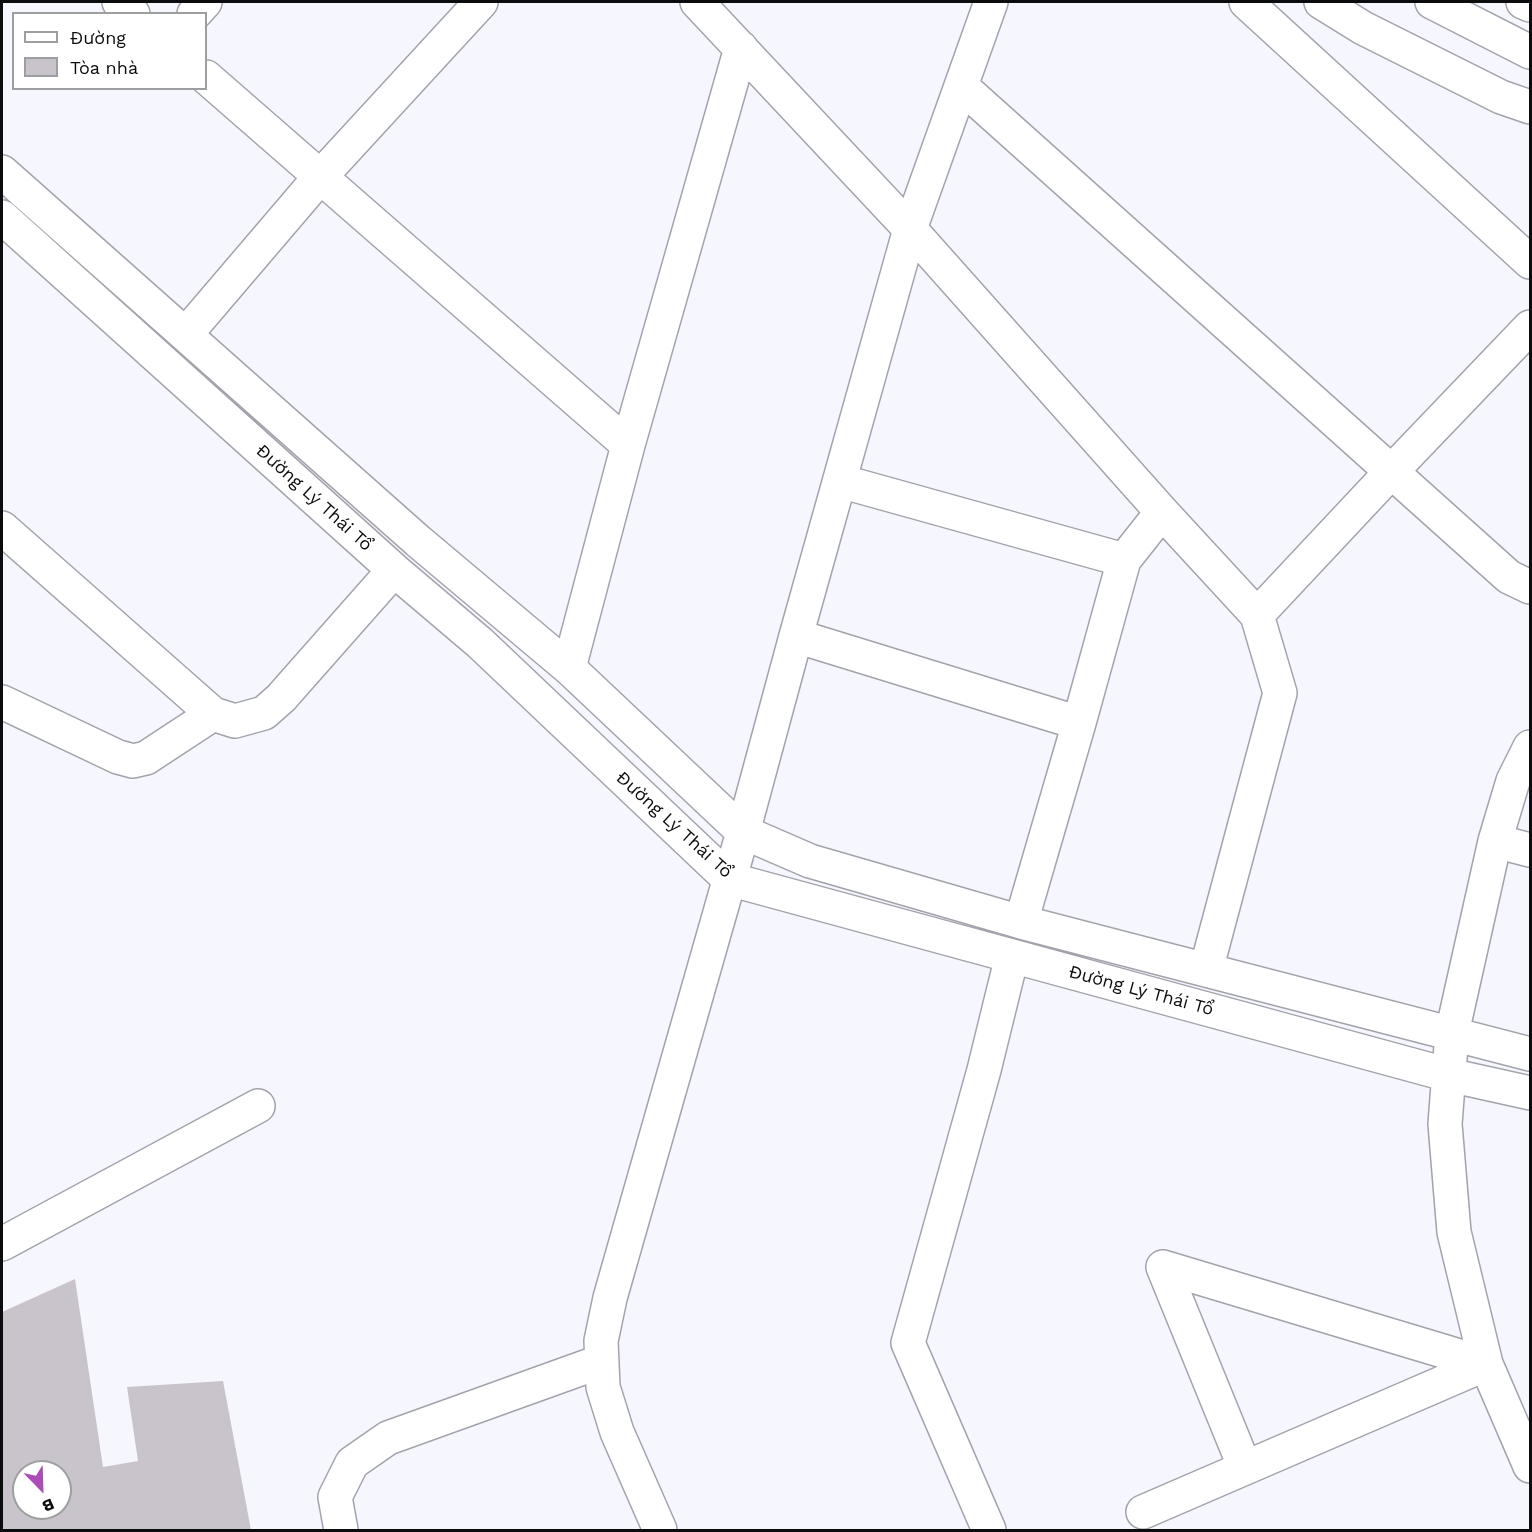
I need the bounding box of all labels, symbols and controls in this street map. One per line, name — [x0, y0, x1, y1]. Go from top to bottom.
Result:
legend — [12, 12, 207, 90]
text: Đường — [70, 27, 126, 48]
text: Tòa nhà — [70, 57, 138, 78]
street label: Đường Lý Thái Tổ — [251, 440, 377, 556]
street label: Đường Lý Thái Tổ — [611, 767, 737, 883]
street label: Đường Lý Thái Tổ — [1066, 961, 1216, 1021]
north arrow — [12, 1460, 72, 1520]
text: B — [40, 1494, 57, 1516]

